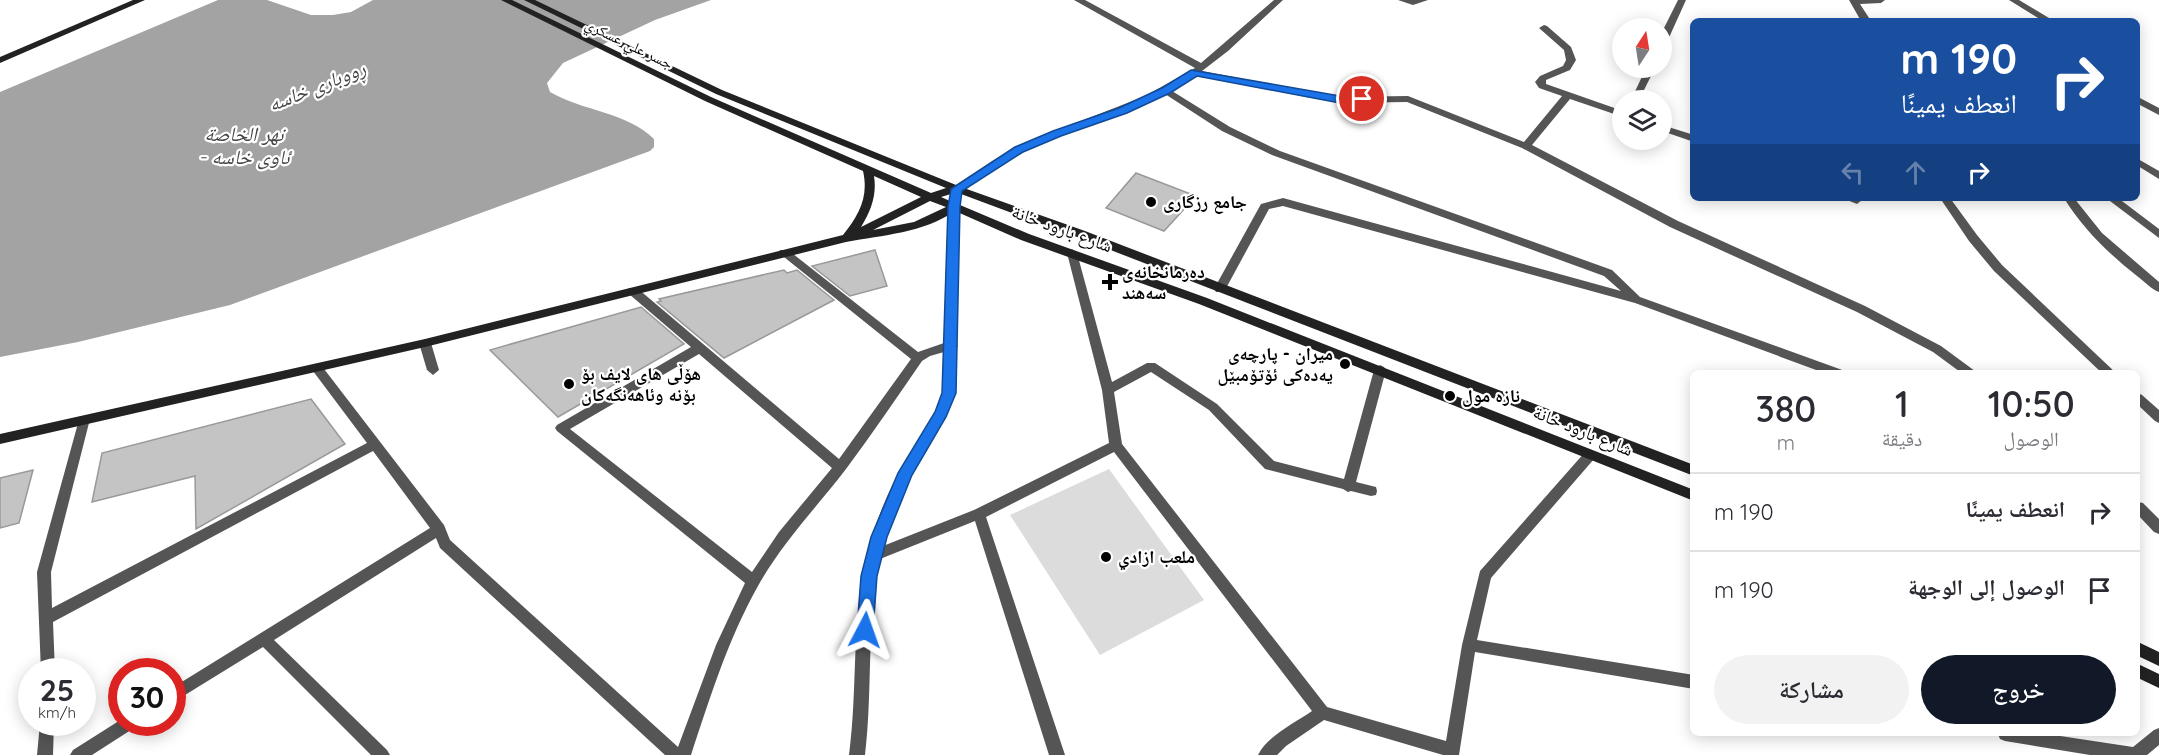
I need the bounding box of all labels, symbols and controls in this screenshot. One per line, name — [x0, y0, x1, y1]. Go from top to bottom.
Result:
street label: جسر علي عسكري — [581, 14, 676, 76]
north arrow — [1612, 18, 1672, 78]
map controls — [1612, 18, 1672, 150]
text: 190 m — [1901, 32, 2017, 85]
icon: right — [2038, 42, 2116, 120]
water label: ڕووباری خاسە — [265, 55, 371, 120]
pin — [1336, 73, 1387, 124]
icon: arrive — [1345, 82, 1378, 115]
text: انعطف يمينًا — [1901, 86, 2017, 120]
button: layers — [1612, 90, 1672, 150]
water label: نهر الخاصة - ئاوی خاسە — [199, 121, 293, 170]
icon: left — [1836, 156, 1869, 189]
icon: ahead — [1899, 156, 1932, 189]
icon: right — [1962, 156, 1995, 189]
place label: جامع رزگاری — [1163, 190, 1247, 214]
marker: جامع رزگاری — [1144, 195, 1158, 209]
street label: شارع بارود خانة — [1009, 200, 1116, 257]
place label: دەرمانخانەی سەهند — [1122, 260, 1205, 304]
marker: دەرمانخانەی سەهند — [1103, 275, 1117, 289]
place label: میران - پارچەی یەدەکی ئۆتۆمبێل — [1217, 342, 1333, 386]
marker: میران - پارچەی یەدەکی ئۆتۆمبێل — [1338, 357, 1352, 371]
place label: هۆڵی های لایف بۆ بۆنە وئاهەنگەکان — [581, 362, 701, 406]
marker: هۆڵی های لایف بۆ بۆنە وئاهەنگەکان — [562, 377, 576, 391]
text: 1 — [1895, 381, 1909, 426]
text: 10:50 — [1988, 381, 2075, 426]
place label: نازه مول — [1462, 384, 1520, 407]
text: 380 — [1755, 386, 1816, 431]
marker: نازه مول — [1443, 389, 1457, 403]
street label: شارع بارود خانة — [1530, 400, 1636, 461]
text: دقيقة — [1882, 426, 1922, 451]
text: الوصول — [2003, 426, 2059, 451]
text: m — [1777, 430, 1795, 455]
text: انعطف يمينًا — [1966, 495, 2065, 523]
icon: right — [2083, 496, 2116, 529]
text: 190 m — [1714, 498, 1774, 526]
place label: ملعب ازادي — [1118, 545, 1195, 571]
marker: ملعب ازادي — [1099, 550, 1113, 564]
text: الوصول إلى الوجهة — [1908, 573, 2065, 601]
icon: arrive — [2083, 574, 2116, 607]
text: 190 m — [1714, 576, 1774, 604]
position arrow — [833, 598, 897, 662]
button: مشاركة — [1714, 655, 1909, 724]
button: خروج — [1921, 655, 2116, 724]
speed limit sign: 30 — [108, 658, 186, 736]
text: 25 — [40, 671, 74, 709]
text: km/h — [38, 703, 76, 722]

